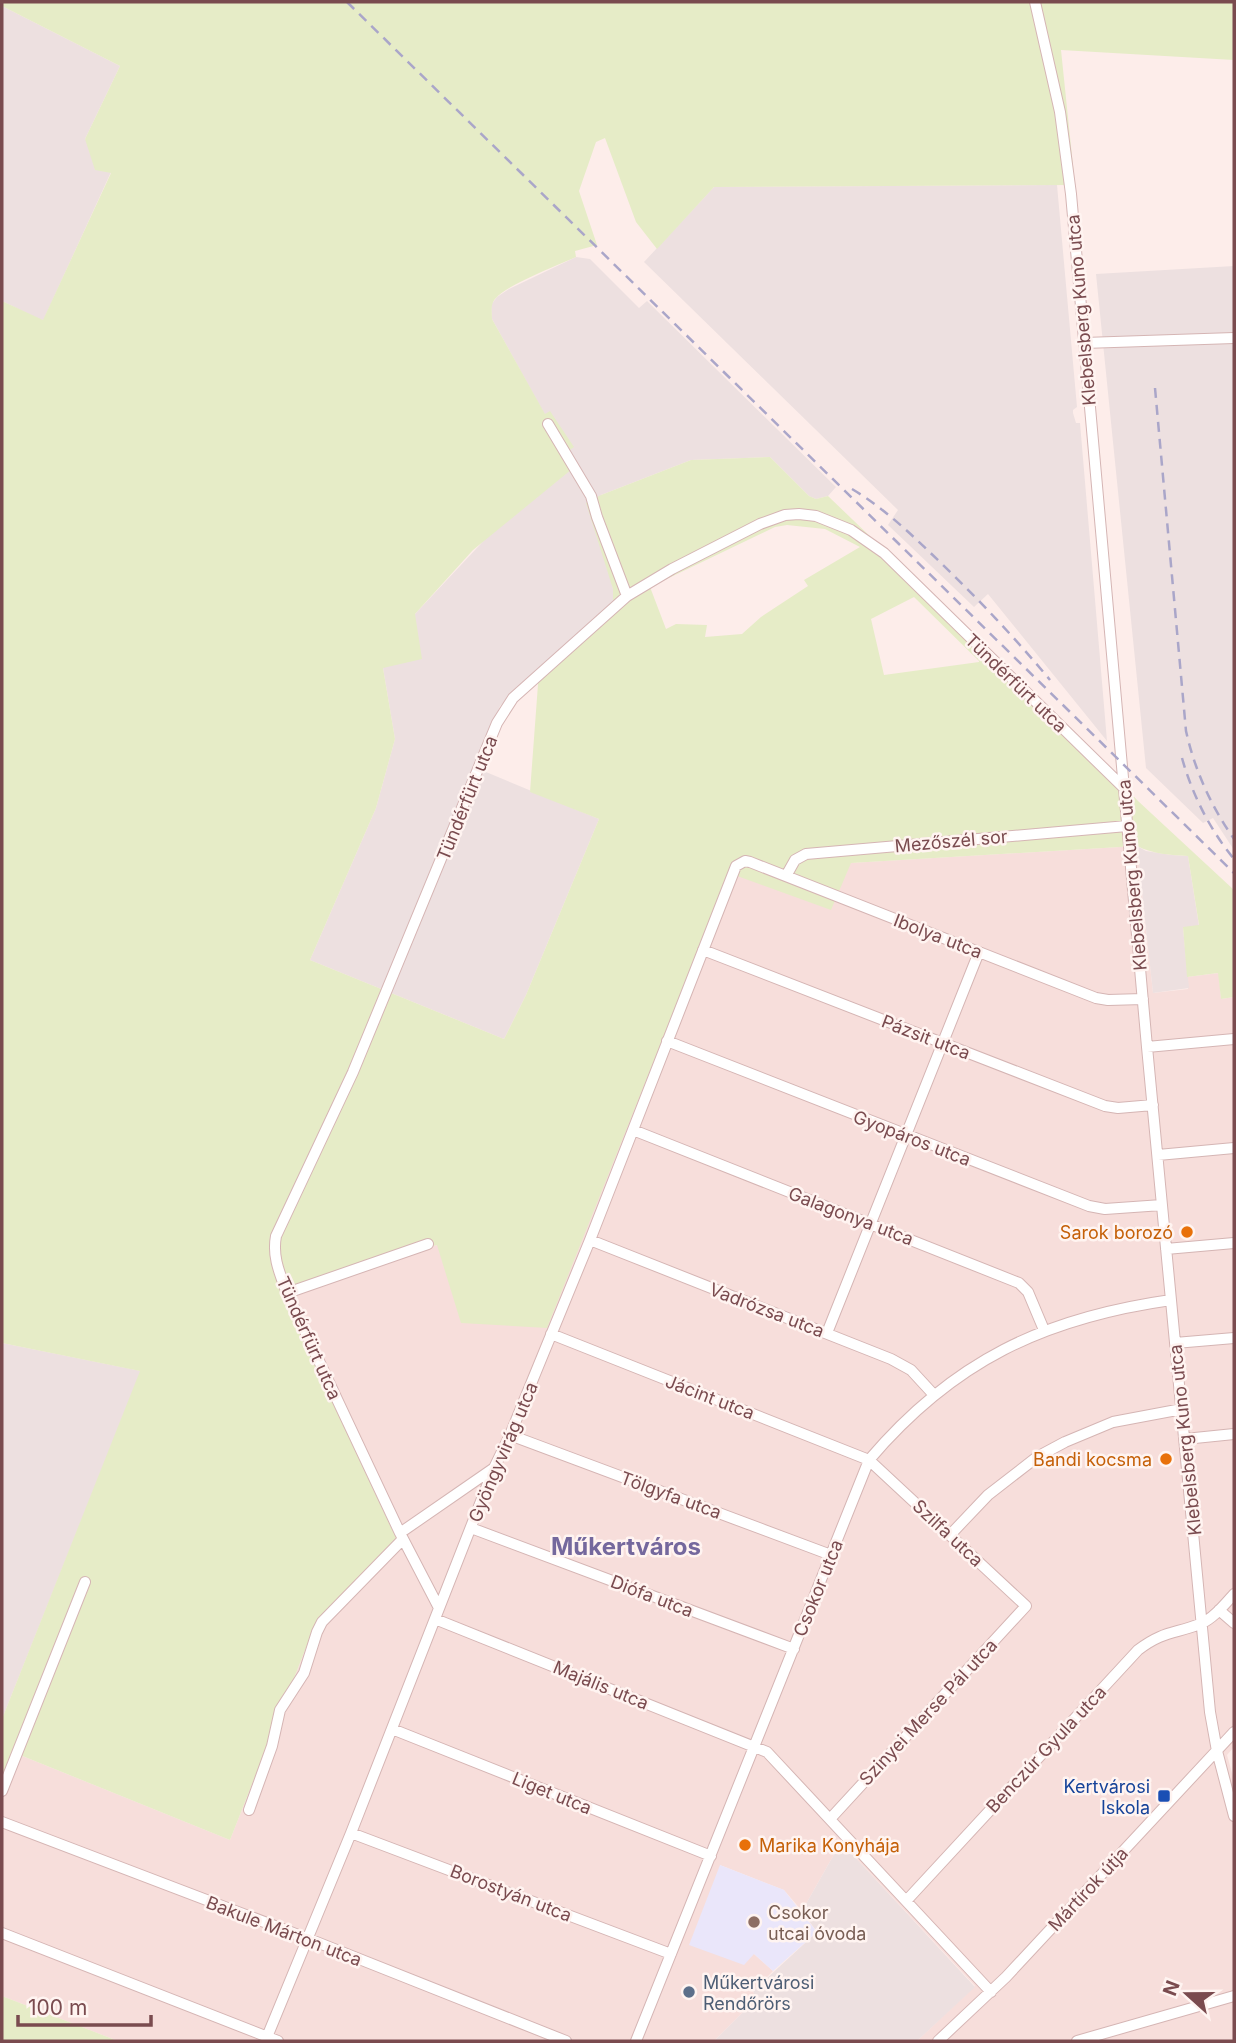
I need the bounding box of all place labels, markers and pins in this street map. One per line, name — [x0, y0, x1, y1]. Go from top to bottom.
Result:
place label: Sarok borozó — [1060, 1222, 1173, 1243]
marker: Sarok borozó — [1179, 1224, 1195, 1240]
place label: Bandi kocsma — [1033, 1449, 1152, 1470]
marker: Bandi kocsma — [1158, 1451, 1174, 1467]
place label: Kertvárosi Iskola — [1064, 1776, 1150, 1818]
marker: Kertvárosi Iskola — [1156, 1788, 1172, 1804]
place label: Marika Konyhája — [759, 1835, 900, 1856]
marker: Marika Konyhája — [737, 1837, 753, 1853]
place label: Csokor utcai óvoda — [768, 1902, 866, 1944]
marker: Csokor utcai óvoda — [746, 1914, 762, 1930]
place label: Műkertvárosi Rendőrörs — [703, 1972, 814, 2014]
marker: Műkertvárosi Rendőrörs — [681, 1984, 697, 2000]

